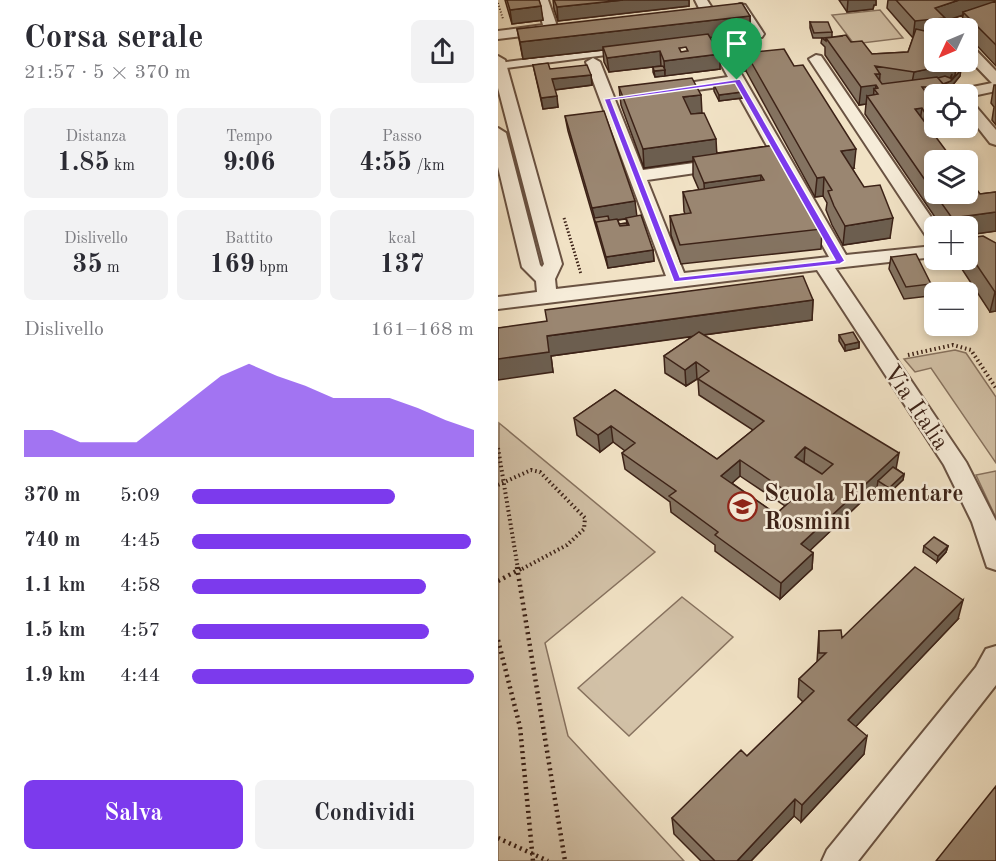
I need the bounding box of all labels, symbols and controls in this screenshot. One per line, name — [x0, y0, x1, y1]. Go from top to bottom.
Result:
pin — [711, 18, 762, 80]
north arrow — [924, 18, 978, 72]
map controls — [924, 18, 978, 336]
button: share — [411, 20, 474, 83]
text: Corsa serale — [24, 22, 204, 55]
icon: arrive — [720, 27, 753, 60]
text: 21:57 · 5 × 370 m — [24, 63, 191, 83]
button: locate — [924, 84, 978, 138]
text: Distanza — [66, 129, 126, 145]
text: Tempo — [226, 129, 272, 145]
text: Passo — [382, 129, 422, 145]
text: 1.85 — [57, 150, 110, 176]
text: 9:06 — [223, 150, 275, 176]
text: 4:55 — [359, 150, 412, 176]
button: layers — [924, 150, 978, 204]
text: km — [110, 158, 135, 174]
text: /km — [412, 158, 445, 174]
button: + — [924, 216, 978, 270]
text: Dislivello — [64, 231, 128, 247]
text: Battito — [225, 231, 273, 247]
text: kcal — [388, 231, 416, 247]
text: 35 — [72, 252, 102, 278]
text: 169 — [210, 252, 255, 278]
text: 137 — [379, 252, 425, 278]
text: m — [102, 260, 120, 276]
text: bpm — [255, 260, 288, 276]
button: − — [924, 282, 978, 336]
text: Dislivello — [24, 320, 104, 340]
text: 161–168 m — [371, 320, 474, 340]
street label: Via Italia — [878, 361, 953, 455]
place label: Scuola Elementare Rosmini — [764, 483, 964, 535]
text: 370 m — [24, 486, 80, 506]
text: 5:09 — [120, 486, 160, 506]
school or university icon: Scuola Elementare Rosmini — [727, 491, 759, 523]
text: 740 m — [24, 531, 80, 551]
text: 4:45 — [120, 531, 160, 551]
text: 1.1 km — [24, 576, 86, 596]
text: 4:58 — [120, 576, 160, 596]
text: 1.5 km — [24, 621, 86, 641]
text: 4:57 — [120, 621, 160, 641]
text: 1.9 km — [24, 666, 86, 686]
text: 4:44 — [120, 666, 160, 686]
button: Salva — [24, 780, 243, 849]
button: Condividi — [255, 780, 474, 849]

